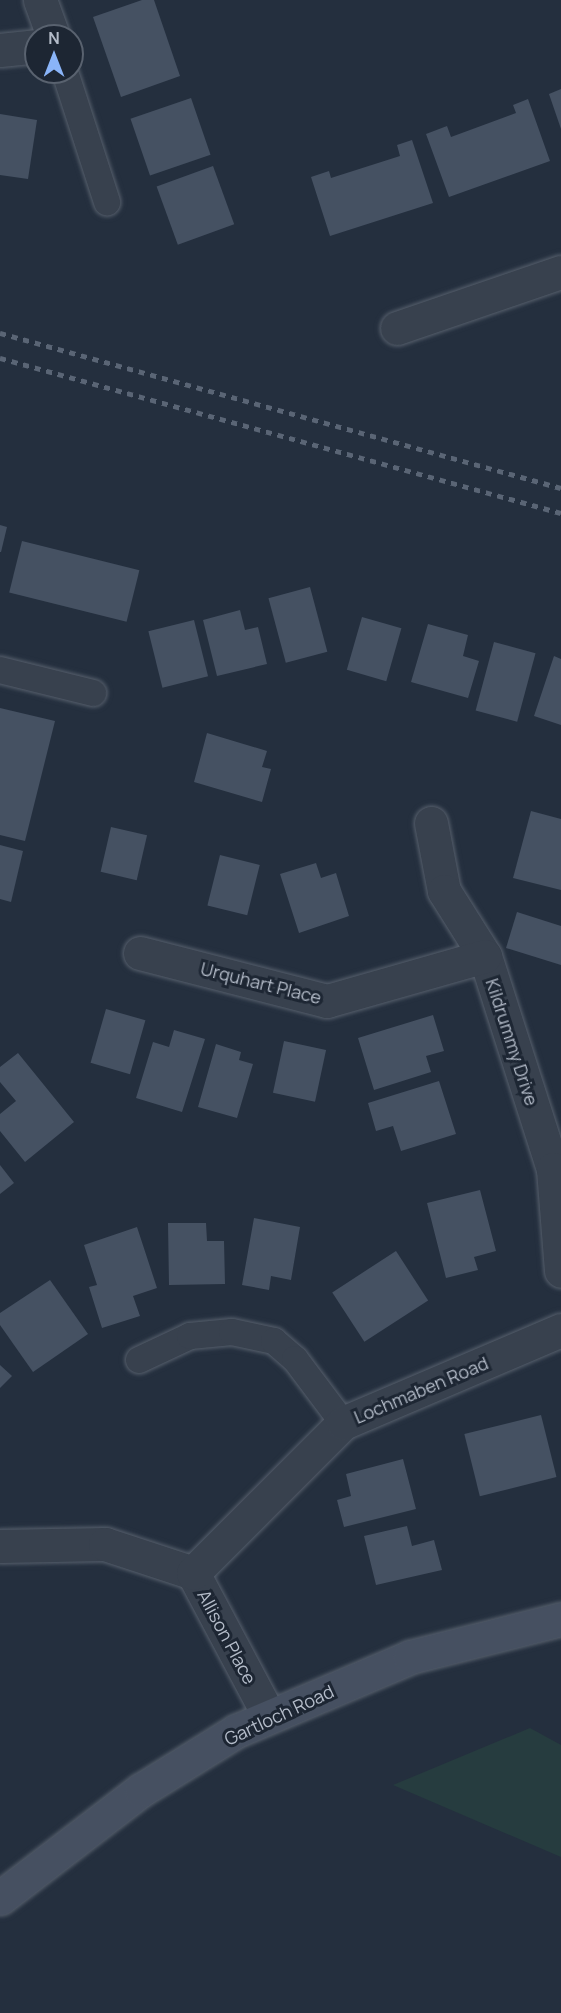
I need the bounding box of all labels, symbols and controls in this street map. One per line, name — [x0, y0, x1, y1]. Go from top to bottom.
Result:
north arrow — [24, 24, 84, 84]
text: N — [48, 27, 60, 49]
street label: Urquhart Place — [198, 958, 324, 1008]
street label: Kildrummy Drive — [481, 976, 543, 1108]
street label: Lochmaben Road — [351, 1352, 491, 1428]
street label: Allison Place — [193, 1586, 261, 1688]
street label: Gartloch Road — [221, 1680, 337, 1750]

